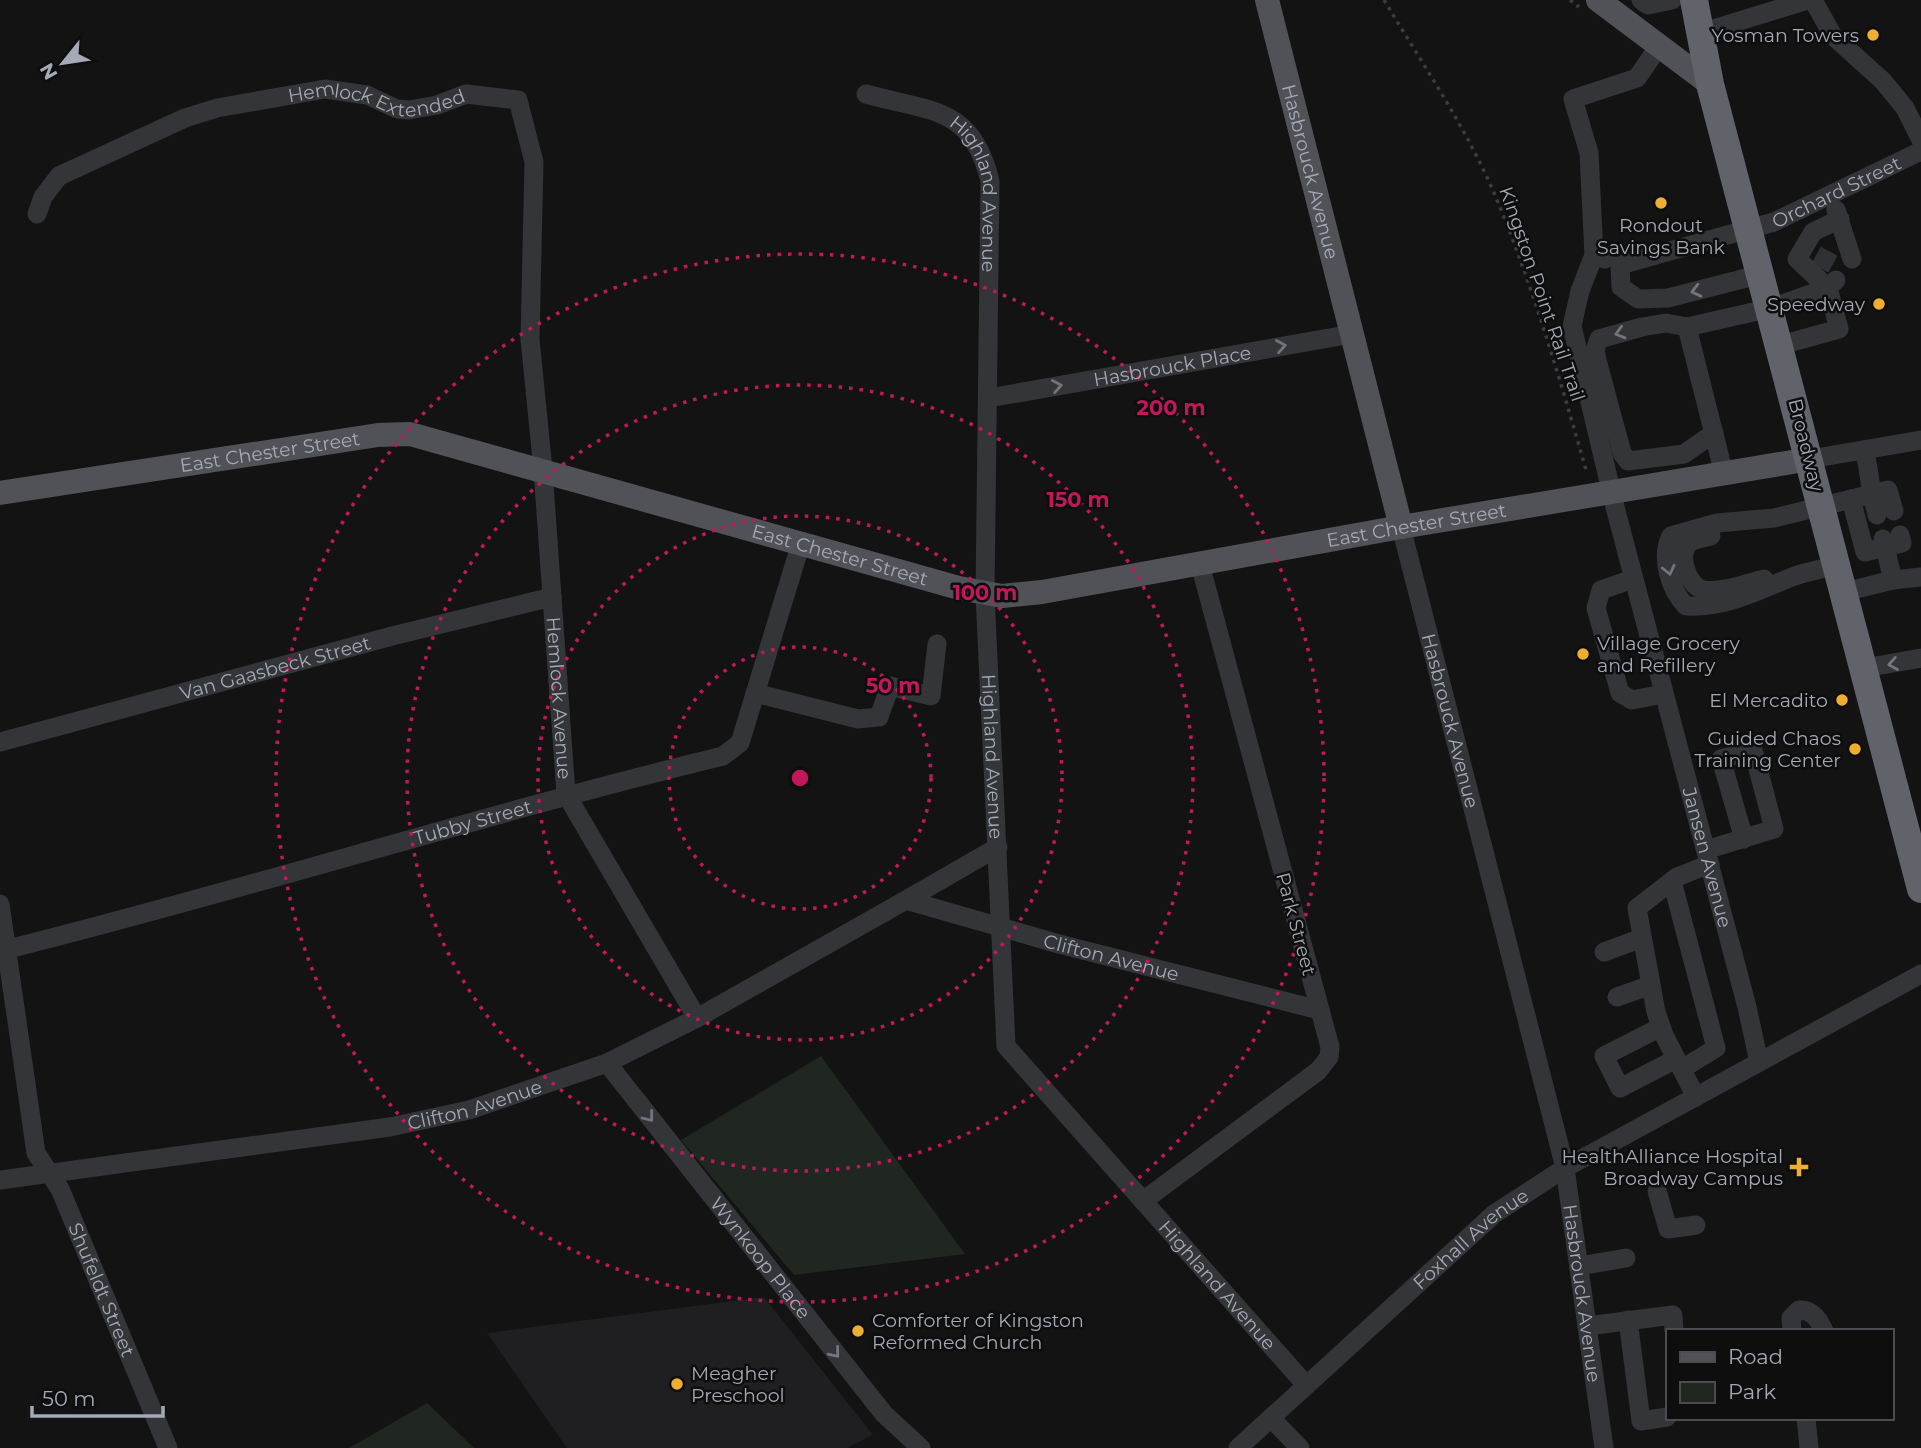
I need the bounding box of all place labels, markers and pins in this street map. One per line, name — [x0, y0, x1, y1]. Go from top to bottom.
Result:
place label: Yosman Towers — [1711, 24, 1859, 47]
marker: Yosman Towers — [1865, 27, 1881, 43]
marker: Rondout Savings Bank — [1653, 195, 1669, 211]
place label: Rondout Savings Bank — [1597, 214, 1726, 259]
place label: Speedway — [1767, 293, 1866, 316]
marker: Speedway — [1871, 296, 1887, 312]
place label: Village Grocery and Refillery — [1597, 632, 1740, 677]
marker: Village Grocery and Refillery — [1575, 646, 1591, 662]
place label: El Mercadito — [1709, 689, 1828, 712]
marker: El Mercadito — [1834, 692, 1850, 708]
place label: Guided Chaos Training Center — [1695, 727, 1841, 772]
marker: Guided Chaos Training Center — [1847, 741, 1863, 757]
centre of rings — [788, 766, 812, 790]
place label: HealthAlliance Hospital Broadway Campus — [1562, 1145, 1783, 1190]
marker: HealthAlliance Hospital Broadway Campus — [1789, 1157, 1809, 1177]
place label: Comforter of Kingston Reformed Church — [872, 1309, 1084, 1354]
marker: Comforter of Kingston Reformed Church — [850, 1323, 866, 1339]
place label: Meagher Preschool — [691, 1362, 785, 1407]
marker: Meagher Preschool — [669, 1376, 685, 1392]

